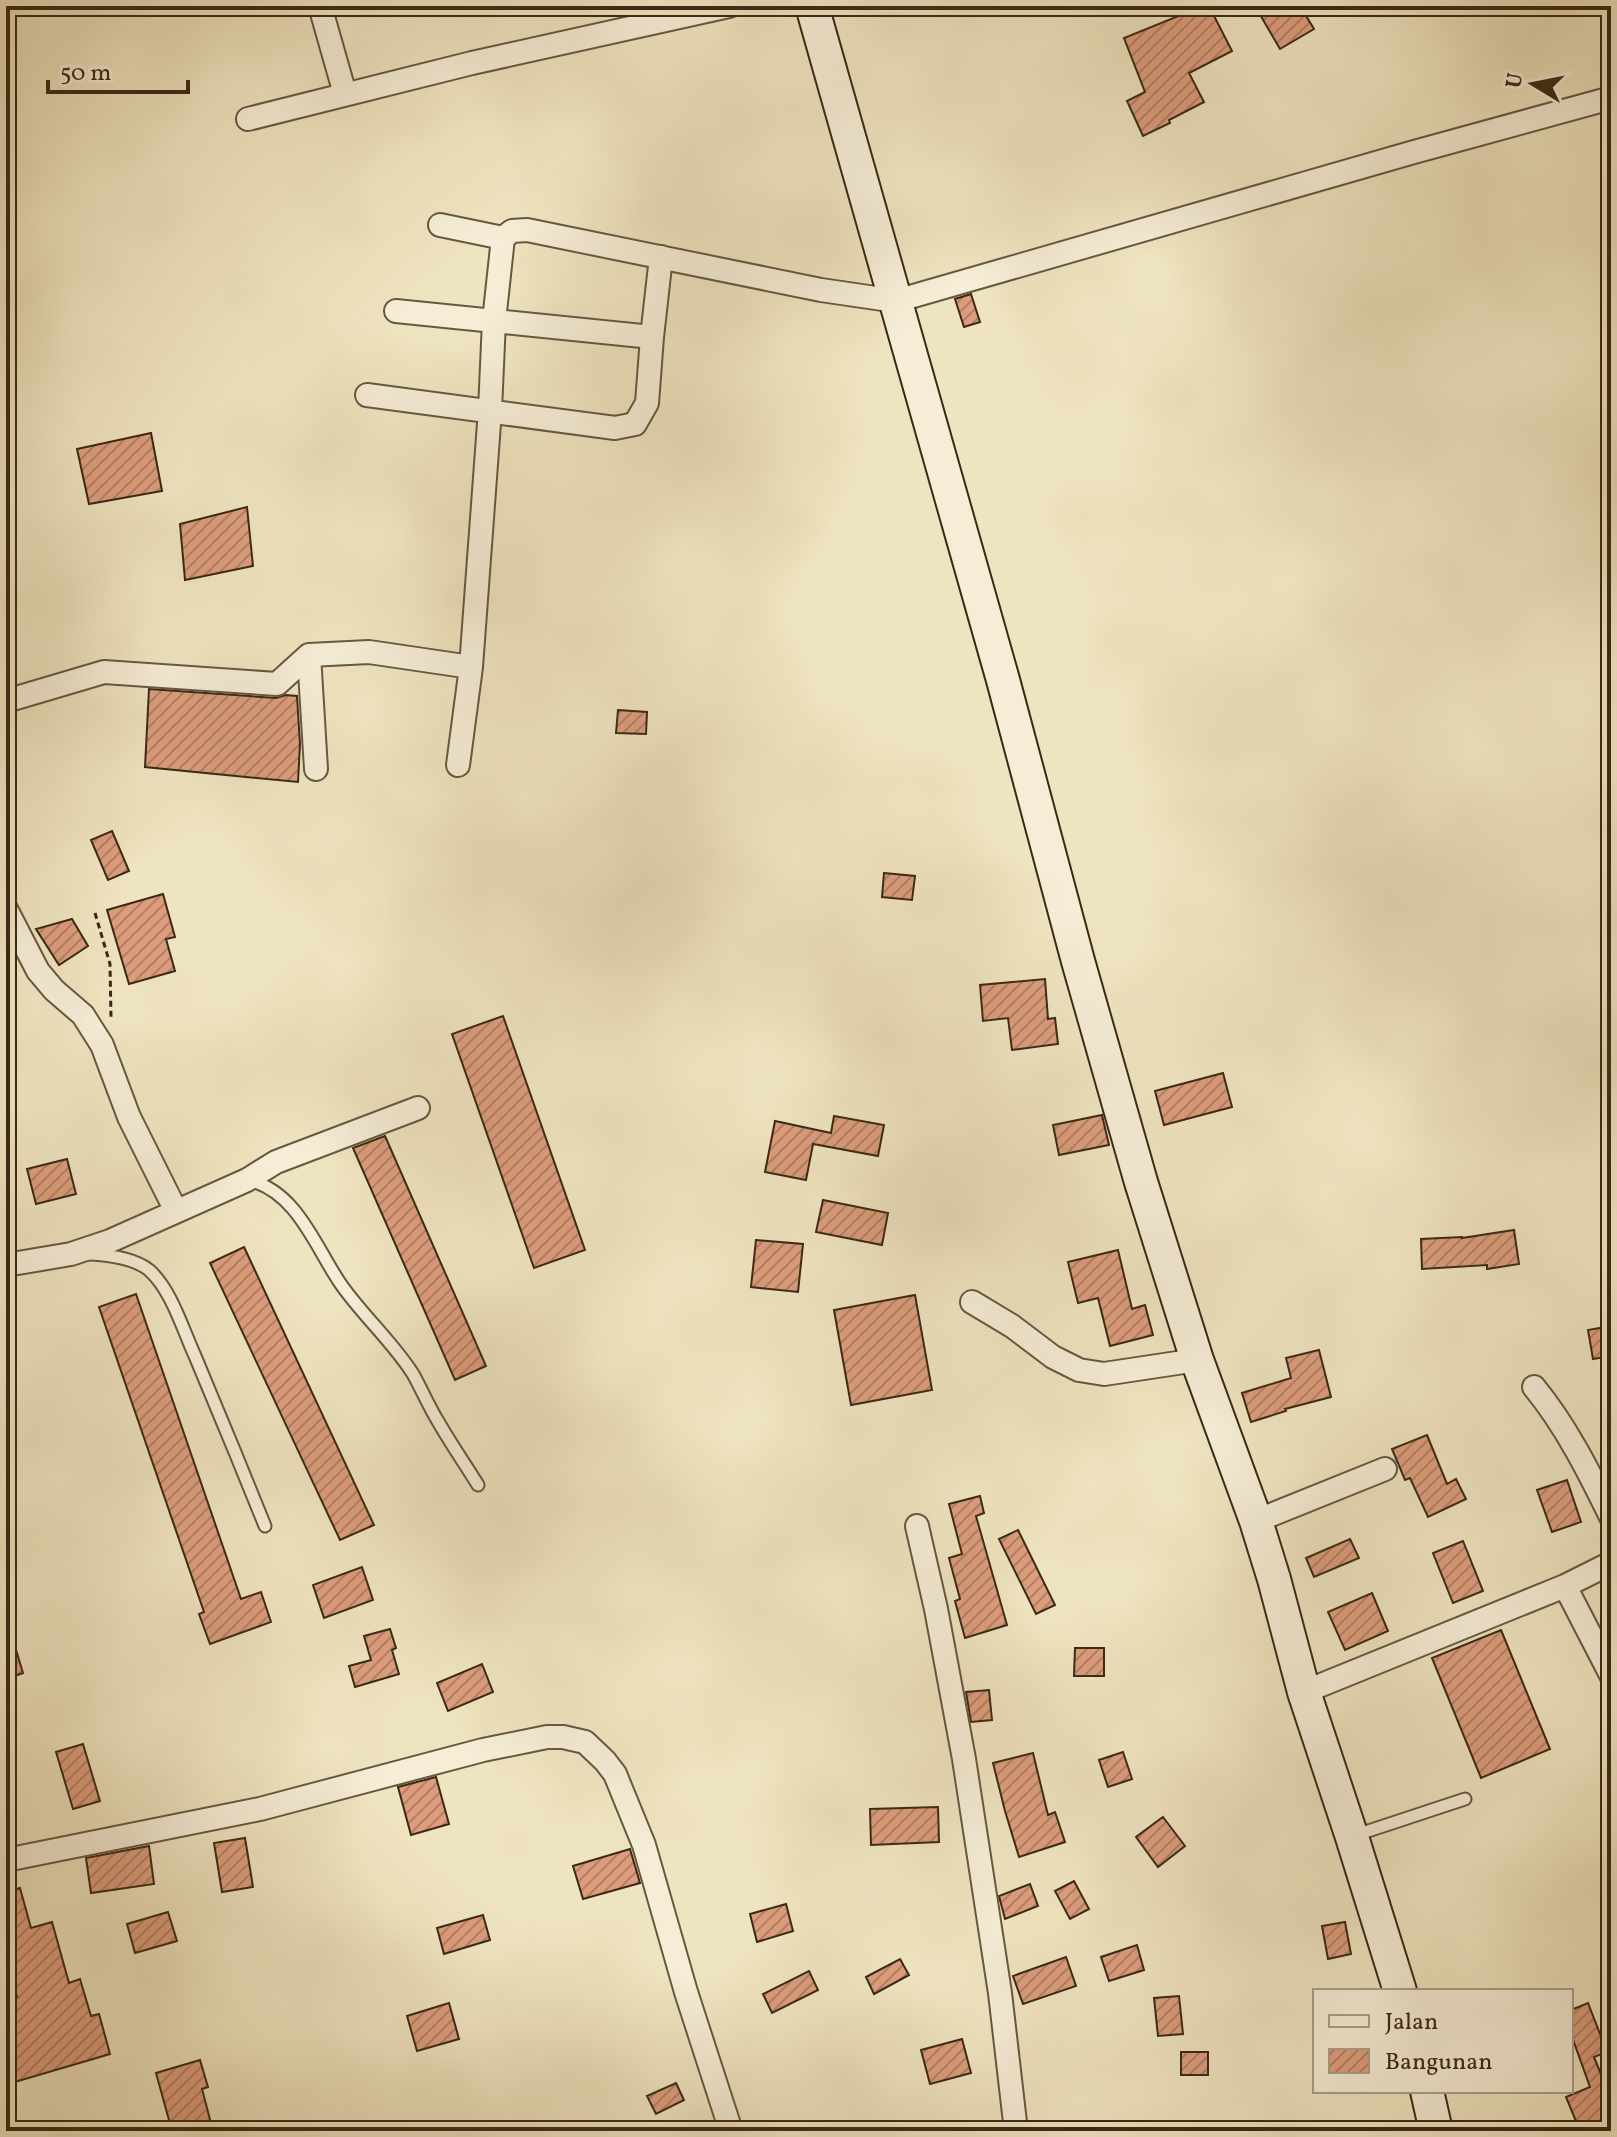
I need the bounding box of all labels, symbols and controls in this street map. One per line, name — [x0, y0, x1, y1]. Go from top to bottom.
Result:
scale bar — [48, 44, 188, 94]
north arrow — [1493, 44, 1573, 124]
text: 50 m — [60, 57, 112, 91]
text: U — [1499, 71, 1532, 91]
legend — [1313, 1989, 1573, 2093]
text: Jalan — [1385, 2006, 1438, 2040]
text: Bangunan — [1385, 2046, 1493, 2080]

